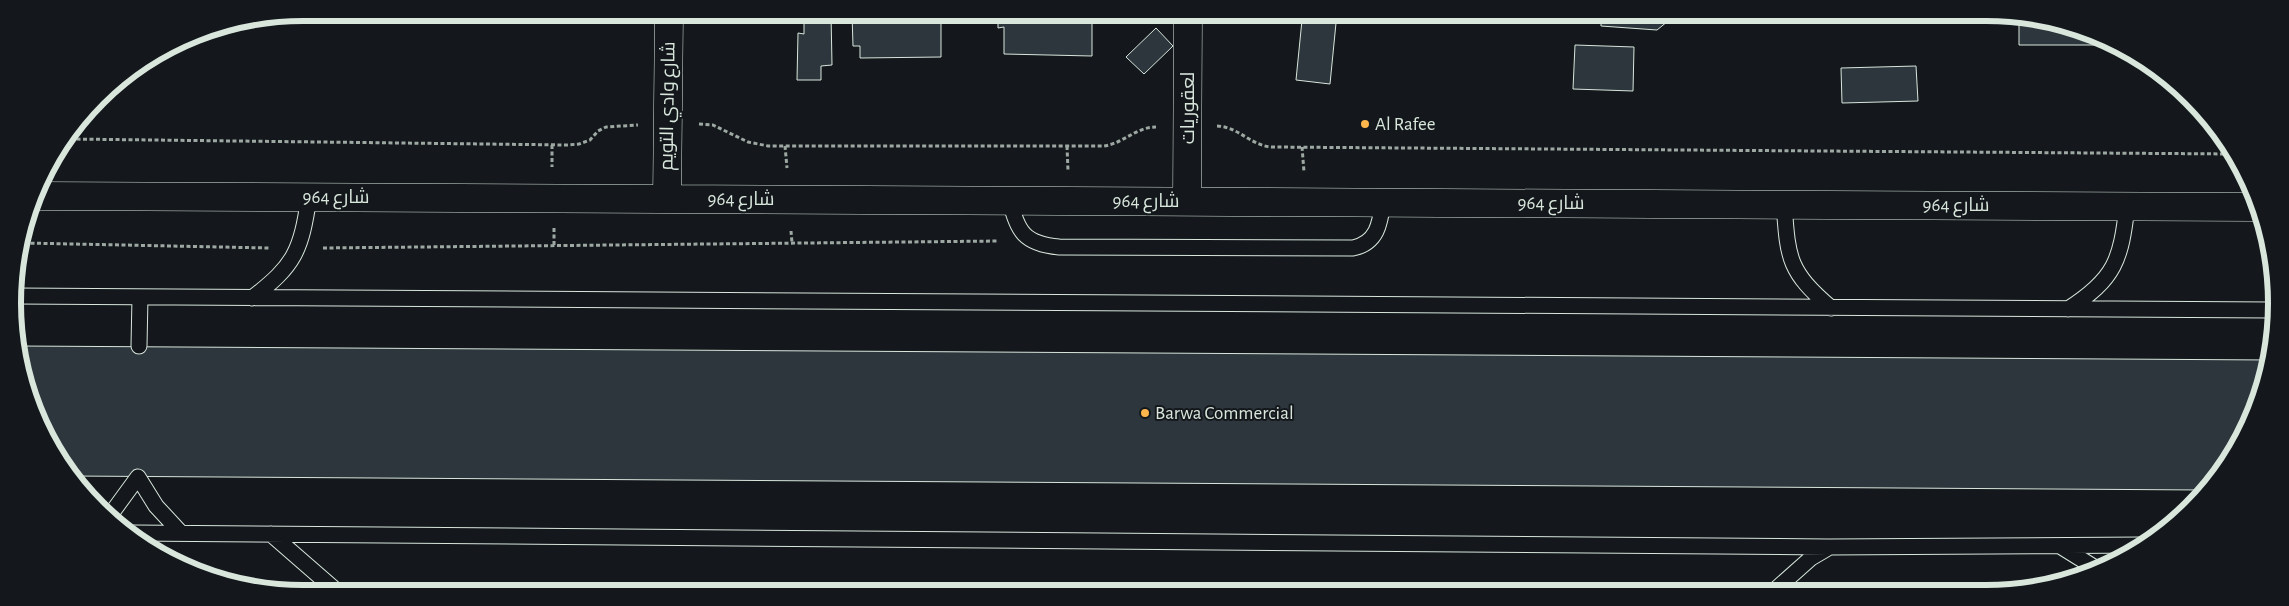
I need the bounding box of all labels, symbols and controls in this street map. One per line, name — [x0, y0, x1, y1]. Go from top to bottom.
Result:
street label: شارع وادي التويم — [656, 41, 683, 171]
street label: لعقوريات — [1179, 72, 1199, 144]
place label: Al Rafee — [1375, 115, 1436, 134]
marker: Al Rafee — [1359, 118, 1371, 130]
street label: شارع 964 — [303, 187, 369, 210]
street label: شارع 964 — [708, 189, 774, 212]
street label: شارع 964 — [1113, 191, 1179, 214]
street label: شارع 964 — [1518, 193, 1584, 216]
street label: شارع 964 — [1923, 195, 1989, 218]
place label: Barwa Commercial — [1155, 404, 1294, 423]
marker: Barwa Commercial — [1139, 407, 1151, 419]

